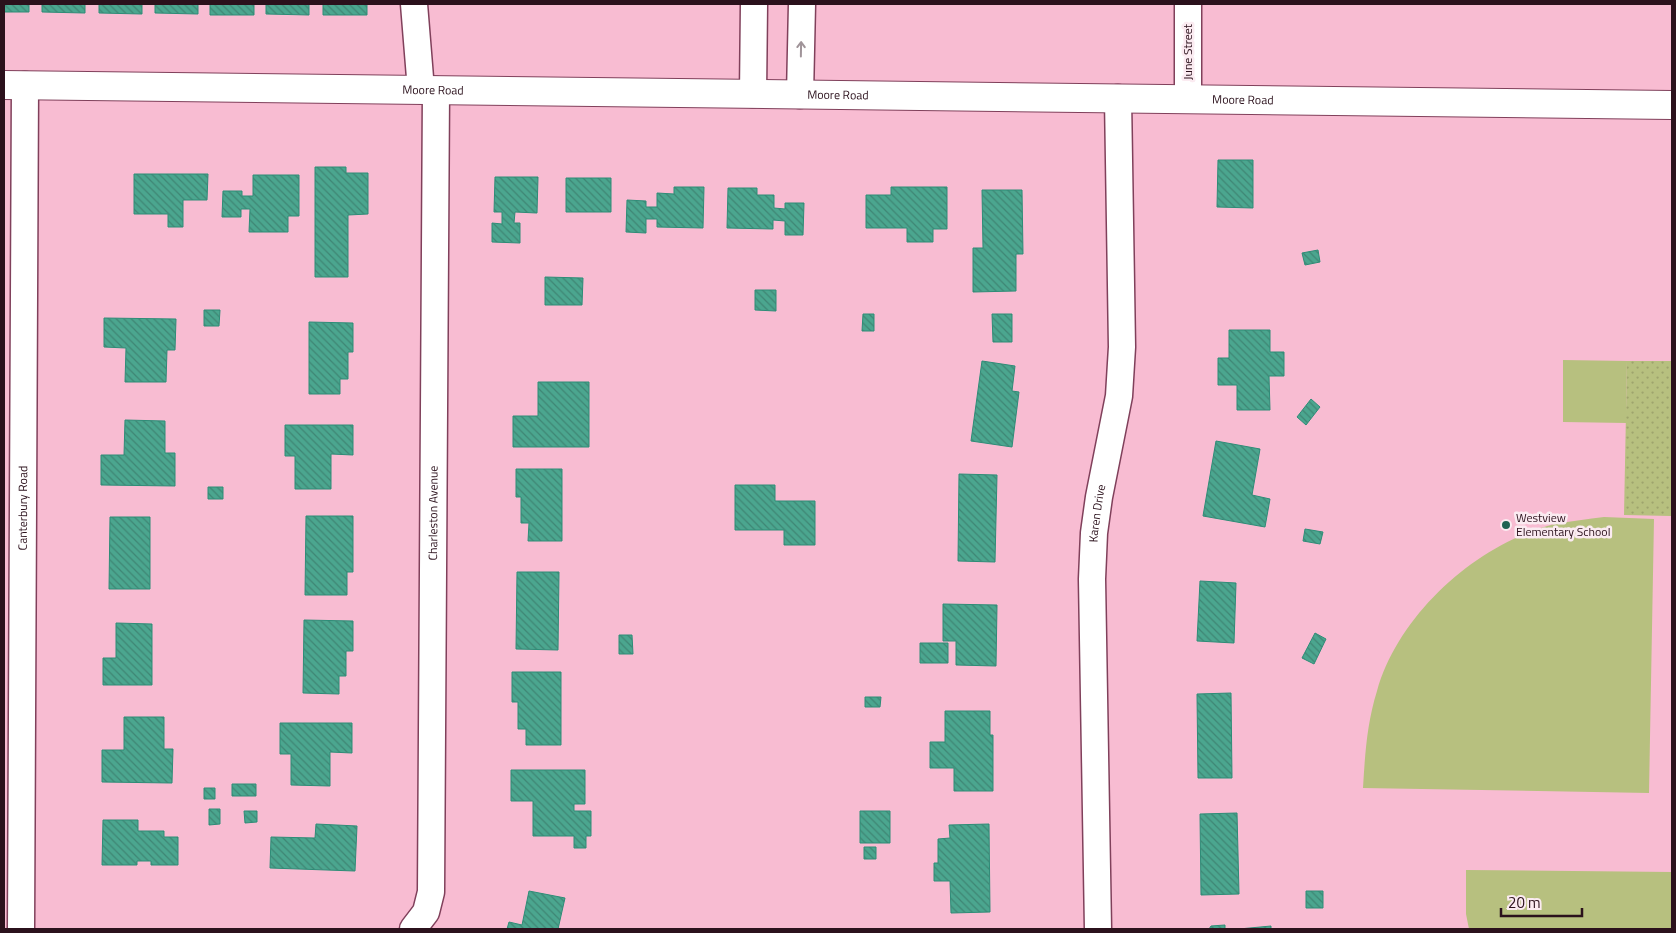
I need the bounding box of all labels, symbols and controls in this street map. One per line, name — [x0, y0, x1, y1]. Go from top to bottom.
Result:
street label: June Street — [1178, 23, 1197, 80]
one-way arrow — [796, 41, 806, 58]
street label: Moore Road — [402, 80, 464, 100]
street label: Moore Road — [807, 85, 869, 104]
street label: Moore Road — [1212, 89, 1274, 109]
street label: Canterbury Road — [13, 466, 32, 550]
street label: Charleston Avenue — [423, 466, 443, 560]
street label: Karen Drive — [1084, 483, 1110, 543]
place label: Westview Elementary School — [1516, 508, 1610, 541]
marker: Westview Elementary School — [1500, 519, 1512, 531]
scale bar — [1501, 886, 1582, 918]
text: 20 m — [1508, 891, 1541, 914]

